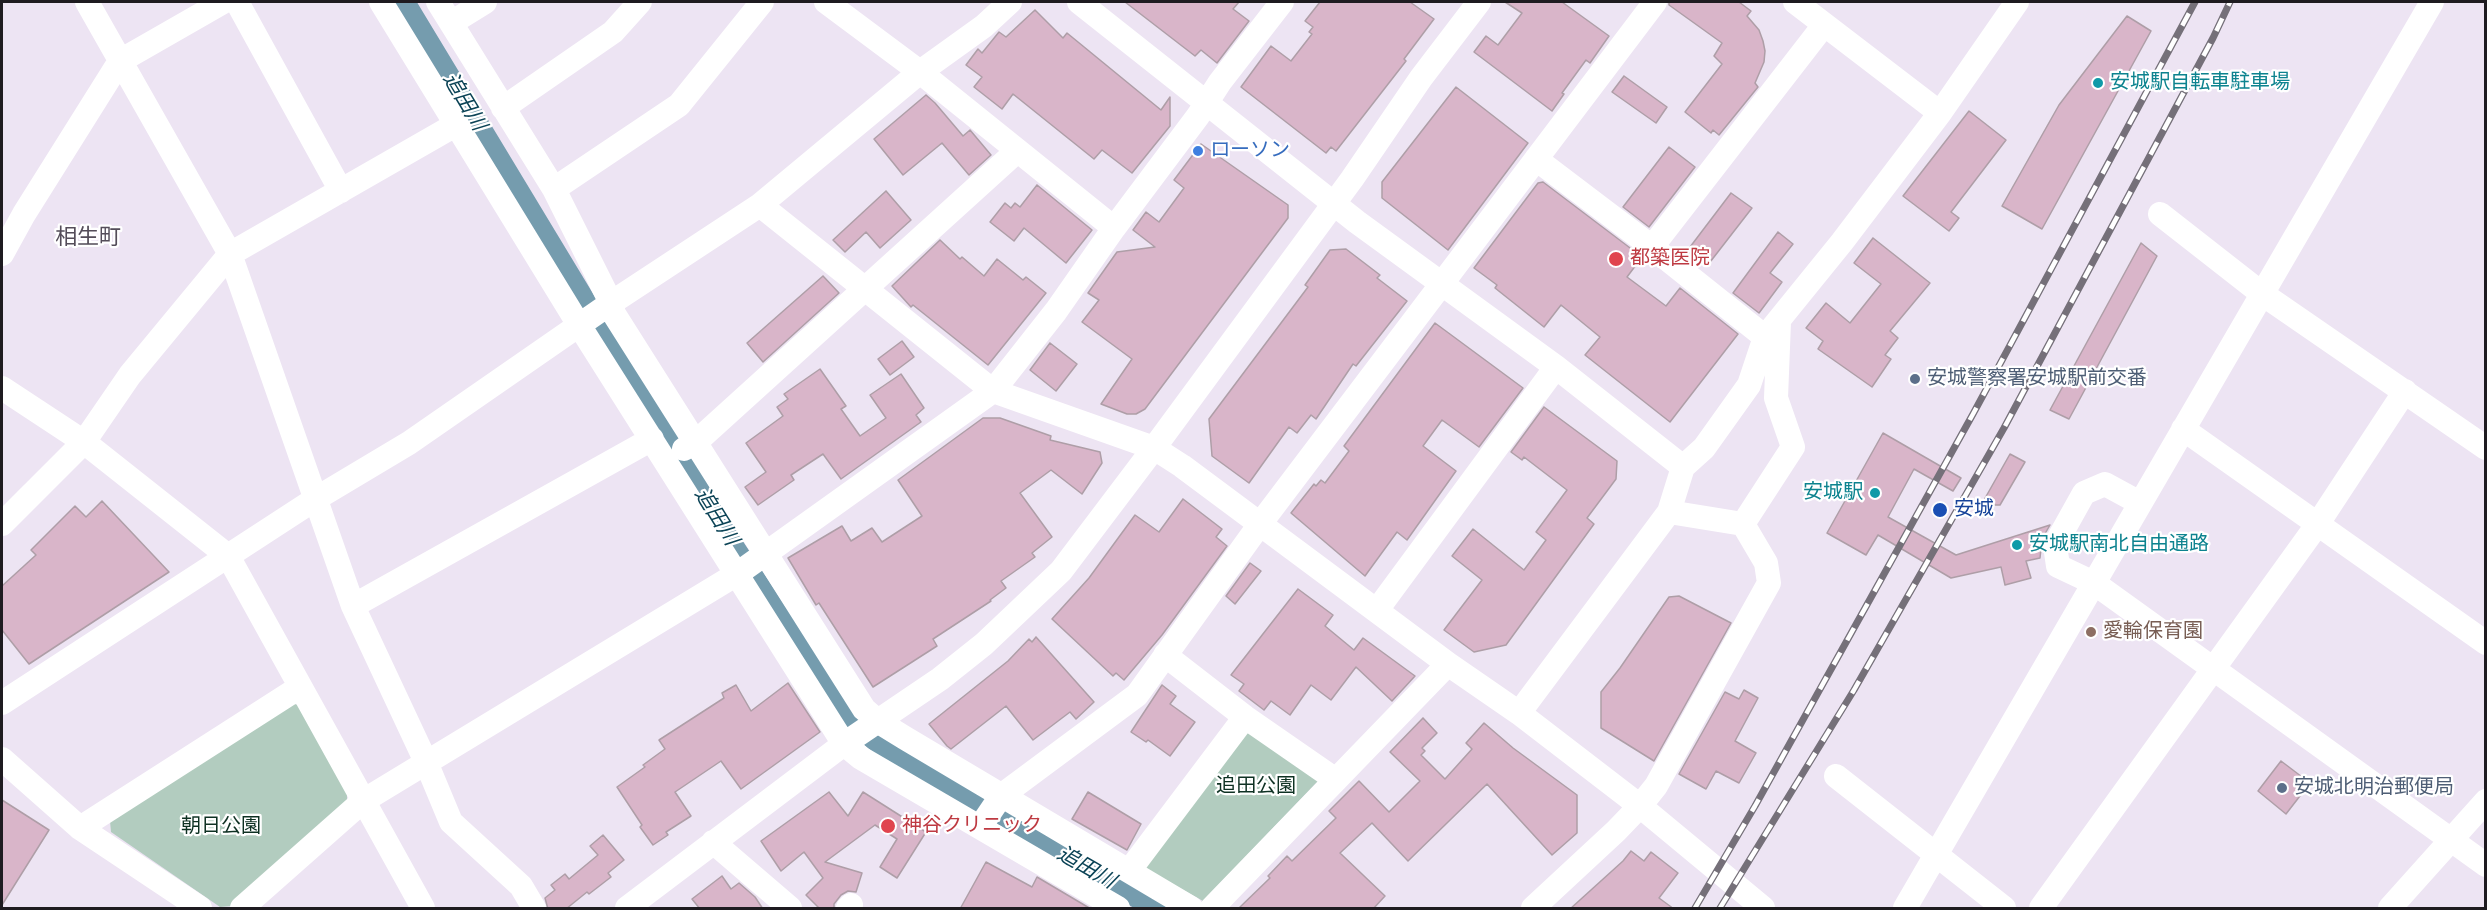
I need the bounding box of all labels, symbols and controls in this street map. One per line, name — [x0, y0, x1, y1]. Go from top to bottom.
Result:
water label: 追田川 — [437, 69, 491, 135]
place label: 安城駅自転車駐車場 — [2110, 71, 2290, 95]
marker: 安城駅自転車駐車場 — [2091, 76, 2105, 90]
place label: ローソン — [1210, 139, 1290, 163]
marker: ローソン — [1191, 144, 1205, 158]
district label: 相生町 — [55, 225, 121, 251]
place label: 都築医院 — [1630, 247, 1710, 271]
marker: 都築医院 — [1607, 250, 1625, 268]
place label: 安城警察署安城駅前交番 — [1927, 367, 2147, 391]
marker: 安城警察署安城駅前交番 — [1908, 372, 1922, 386]
place label: 安城駅 — [1803, 481, 1863, 505]
water label: 追田川 — [689, 484, 743, 550]
marker: 安城駅 — [1868, 486, 1882, 500]
place label: 安城 — [1954, 498, 1994, 522]
marker: 安城 — [1931, 501, 1949, 519]
place label: 安城駅南北自由通路 — [2029, 533, 2209, 557]
marker: 安城駅南北自由通路 — [2010, 538, 2024, 552]
place label: 愛輪保育園 — [2103, 620, 2203, 644]
marker: 愛輪保育園 — [2084, 625, 2098, 639]
park label: 追田公園 — [1216, 775, 1296, 799]
place label: 安城北明治郵便局 — [2294, 776, 2454, 800]
marker: 安城北明治郵便局 — [2275, 781, 2289, 795]
place label: 神谷クリニック — [902, 814, 1042, 838]
park label: 朝日公園 — [181, 815, 261, 839]
marker: 神谷クリニック — [879, 817, 897, 835]
water label: 追田川 — [1052, 841, 1120, 895]

